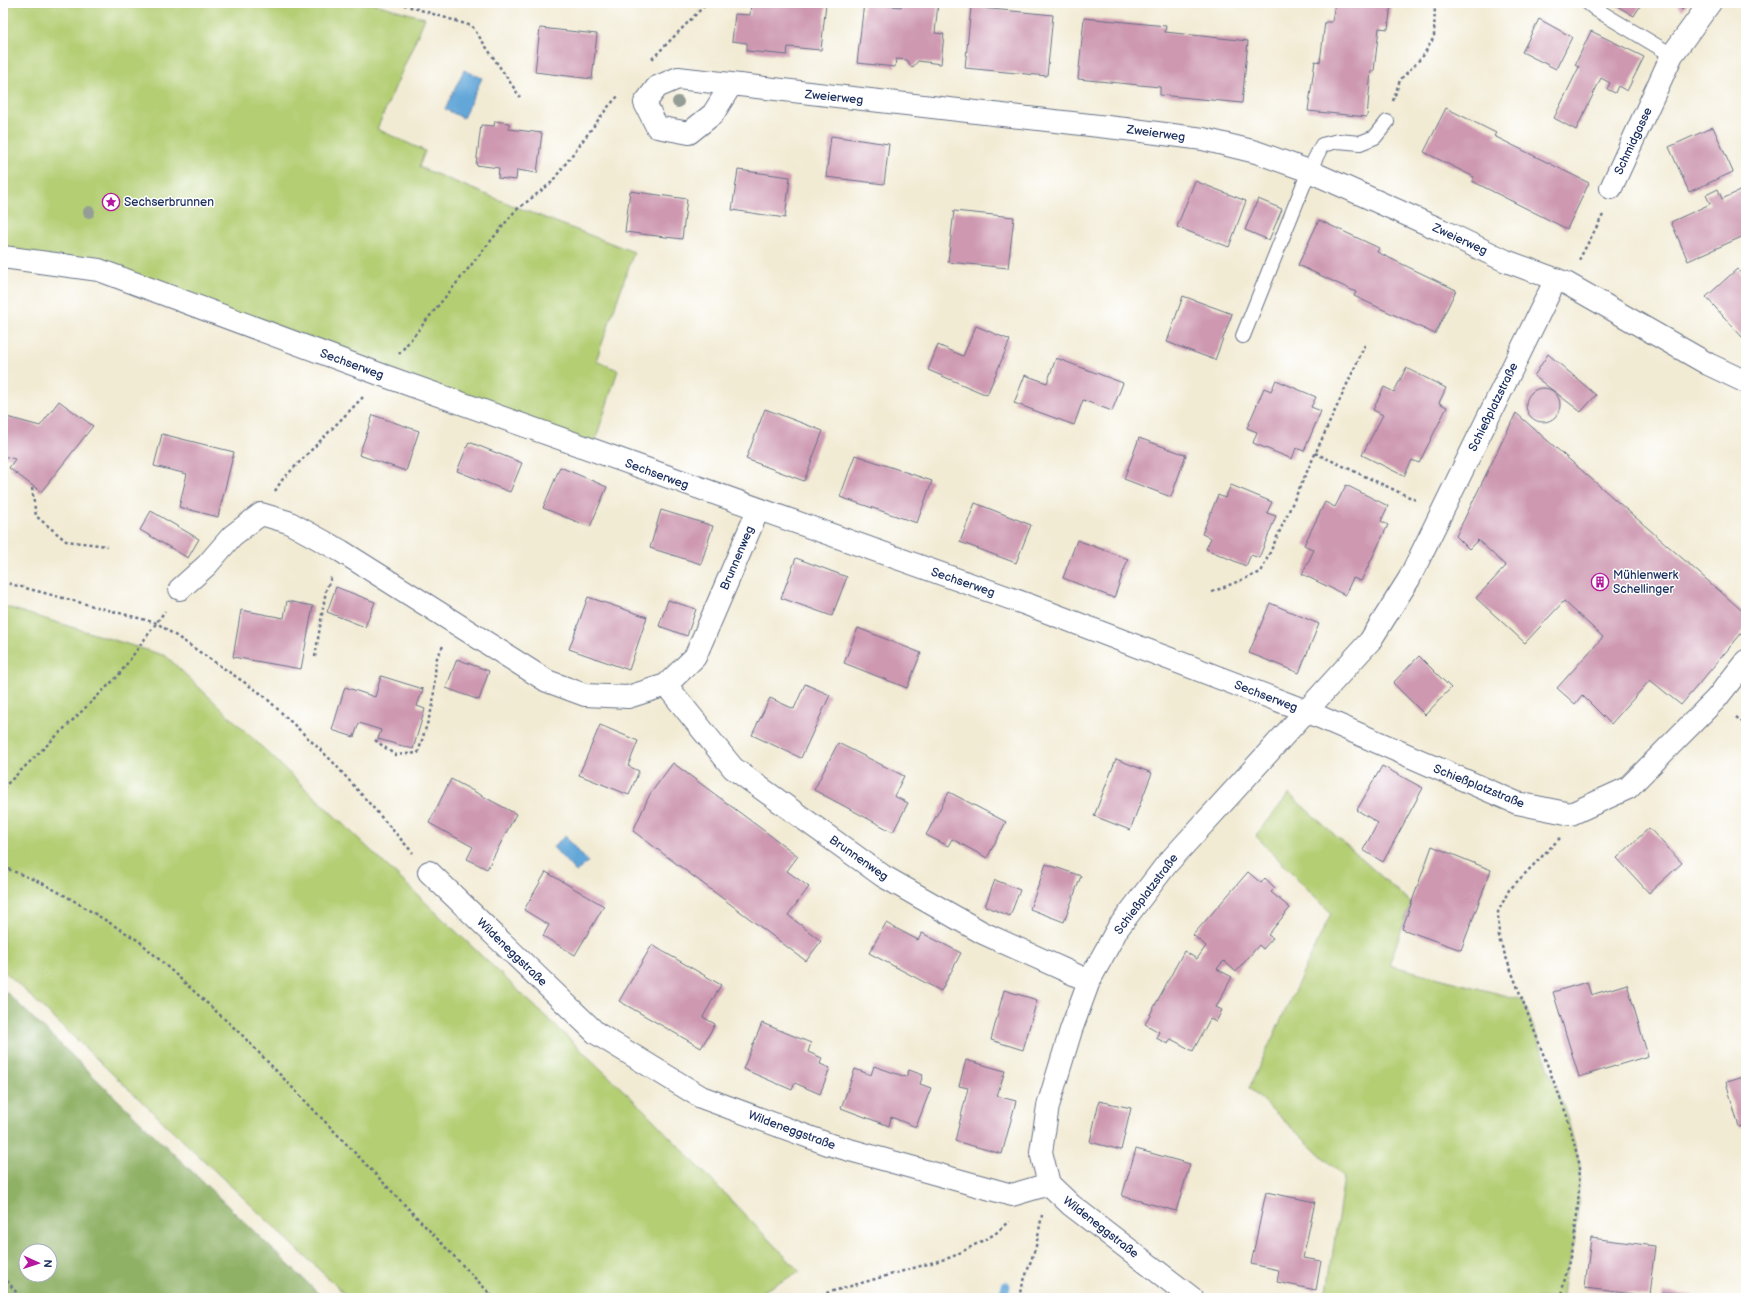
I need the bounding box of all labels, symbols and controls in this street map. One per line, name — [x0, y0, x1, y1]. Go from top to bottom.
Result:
street label: Zweierweg — [803, 87, 864, 108]
street label: Schmidgasse — [1611, 105, 1656, 177]
street label: Zweierweg — [1125, 122, 1186, 145]
place icon: Sechserbrunnen — [101, 192, 121, 212]
place label: Sechserbrunnen — [124, 195, 214, 210]
street label: Zweierweg — [1429, 220, 1490, 259]
street label: Sechserweg — [318, 346, 386, 383]
street label: Schießplatzstraße — [1465, 360, 1521, 454]
street label: Sechserweg — [623, 456, 691, 493]
street label: Brunnenweg — [717, 524, 758, 593]
street label: Sechserweg — [929, 565, 997, 600]
place label: Mühlenwerk Schellinger — [1613, 568, 1679, 597]
building icon: Mühlenwerk Schellinger — [1590, 572, 1610, 592]
street label: Sechserweg — [1232, 677, 1300, 715]
street label: Schießplatzstraße — [1431, 761, 1527, 812]
street label: Brunnenweg — [826, 833, 891, 884]
street label: Schießplatzstraße — [1111, 851, 1182, 938]
street label: Wildeneggstraße — [473, 915, 550, 990]
street label: Wildeneggstraße — [746, 1108, 838, 1153]
street label: Wildeneggstraße — [1060, 1193, 1141, 1262]
north arrow — [18, 1243, 58, 1283]
text: N — [41, 1259, 54, 1268]

